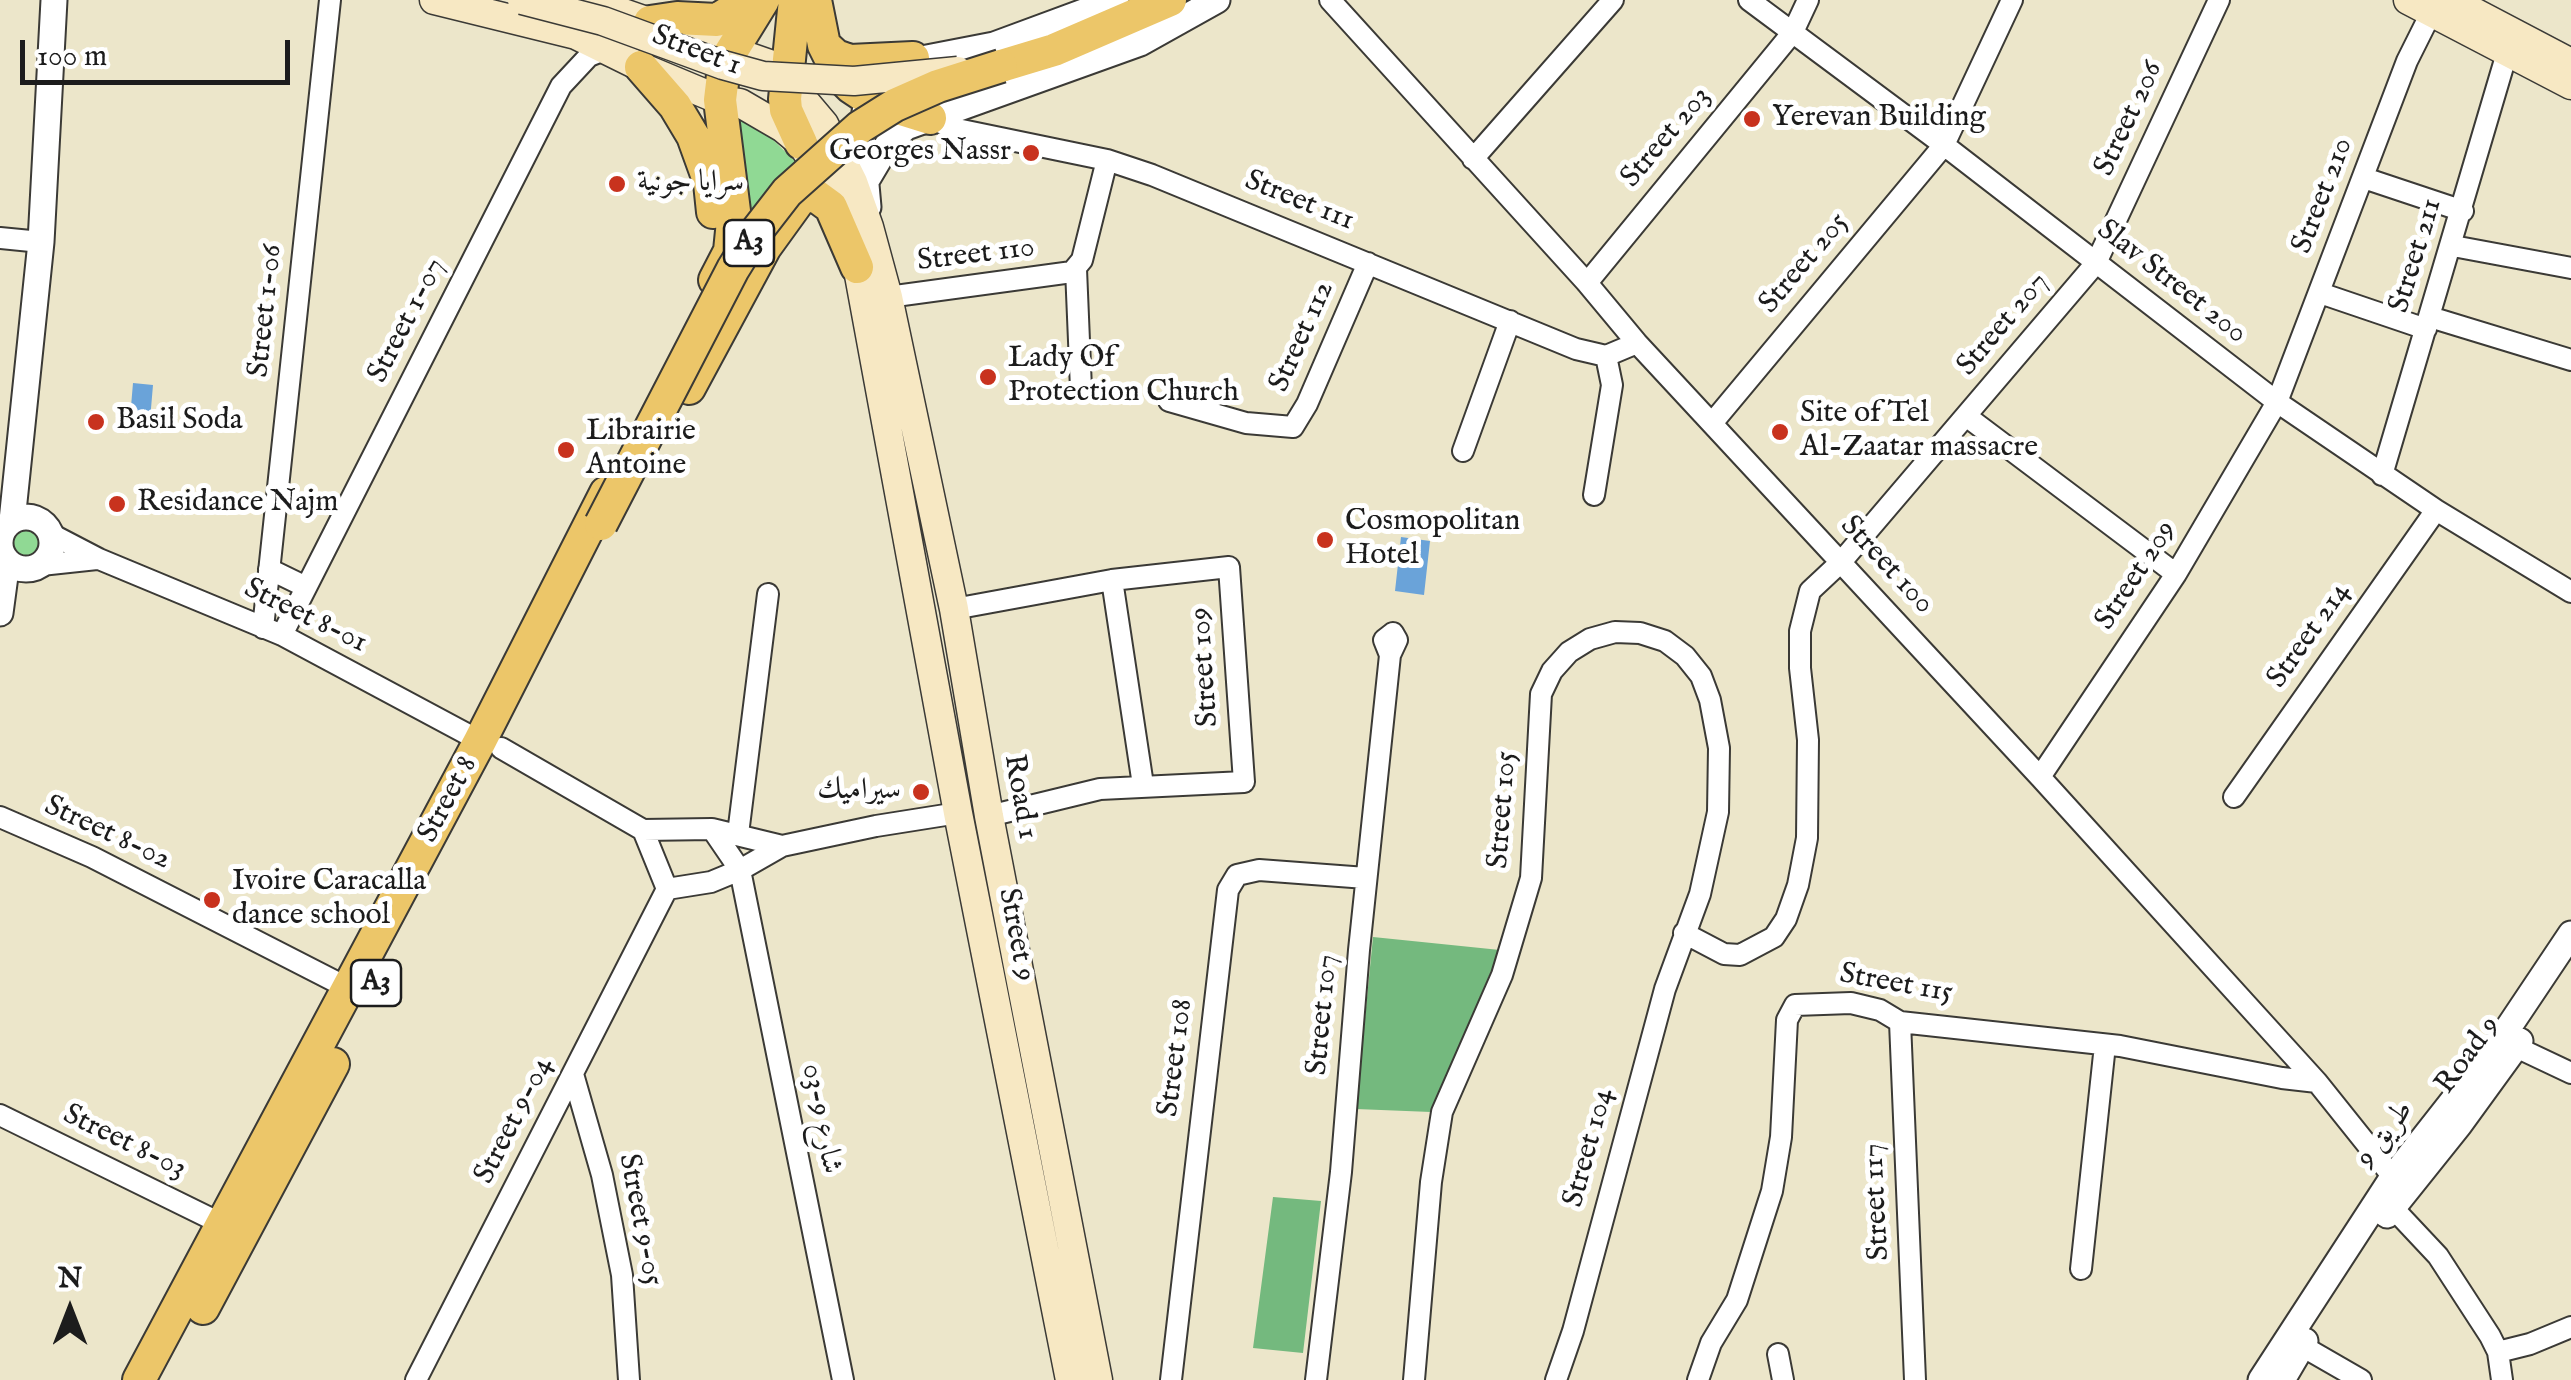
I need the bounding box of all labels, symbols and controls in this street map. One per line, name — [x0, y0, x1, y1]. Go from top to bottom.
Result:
street label: Street 1 — [646, 19, 746, 85]
scale bar — [25, 20, 295, 82]
text: 100 m — [37, 38, 107, 76]
street label: Street 206 — [2088, 56, 2172, 182]
street label: Street 203 — [1614, 80, 1720, 196]
place label: Yerevan Building — [1772, 101, 1986, 137]
marker: Yerevan Building — [1741, 108, 1763, 130]
street label: Street 210 — [2286, 133, 2362, 259]
place label: Georges Nassr — [829, 135, 1011, 171]
marker: Georges Nassr — [1020, 142, 1042, 164]
street label: Street 111 — [1239, 164, 1359, 240]
place label: سرايا جونية — [637, 166, 744, 202]
marker: سرايا جونية — [606, 173, 628, 195]
street label: Street 211 — [2383, 195, 2451, 317]
street label: Street 205 — [1752, 206, 1858, 322]
street label: Slav Street 200 — [2089, 213, 2253, 353]
road number: A3 — [724, 220, 774, 266]
street label: Street 110 — [915, 231, 1037, 281]
street label: Street 1-06 — [242, 243, 292, 379]
street label: Street 1-07 — [361, 253, 455, 389]
street label: Street 207 — [1950, 266, 2058, 384]
street label: Street 112 — [1263, 276, 1343, 398]
place label: Lady Of Protection Church — [1008, 342, 1239, 412]
marker: Lady Of Protection Church — [977, 366, 999, 388]
place label: Site of Tel Al-Zaatar massacre — [1800, 397, 2038, 468]
place label: Basil Soda — [116, 404, 243, 440]
marker: Basil Soda — [85, 411, 107, 433]
place label: Librairie Antoine — [586, 415, 696, 486]
marker: Site of Tel Al-Zaatar massacre — [1769, 421, 1791, 443]
marker: Librairie Antoine — [555, 439, 577, 461]
place label: Residance Najm — [137, 486, 338, 522]
marker: Residance Najm — [106, 493, 128, 515]
place label: Cosmopolitan Hotel — [1345, 505, 1520, 576]
street label: Street 100 — [1831, 509, 1941, 623]
street label: Street 209 — [2088, 515, 2186, 637]
marker: Cosmopolitan Hotel — [1314, 529, 1336, 551]
street label: Street 8-01 — [238, 572, 372, 662]
street label: Street 214 — [2261, 576, 2359, 696]
street label: Street 109 — [1184, 606, 1228, 728]
street label: Street 105 — [1482, 750, 1526, 870]
street label: Street 8 — [411, 751, 487, 849]
street label: Road 1 — [994, 752, 1044, 842]
place label: سيراميك — [817, 774, 901, 810]
marker: سيراميك — [910, 781, 932, 803]
street label: Street 8-02 — [38, 789, 176, 879]
place label: Ivoire Caracalla dance school — [232, 865, 426, 936]
street label: Street 9 — [988, 885, 1042, 985]
marker: Ivoire Caracalla dance school — [201, 889, 223, 911]
street label: Street 107 — [1301, 953, 1347, 1077]
street label: Street 115 — [1837, 957, 1955, 1013]
road number: A3 — [351, 960, 401, 1006]
street label: Street 108 — [1152, 997, 1202, 1119]
street label: Road 9 — [2429, 1010, 2509, 1102]
street label: Street 9-04 — [468, 1052, 562, 1190]
street label: شارع 9-03 — [792, 1061, 848, 1177]
street label: Street 104 — [1557, 1085, 1623, 1211]
street label: 9 طريق — [2349, 1094, 2423, 1176]
street label: Street 8-03 — [56, 1098, 192, 1188]
street label: Street 117 — [1857, 1142, 1899, 1262]
street label: Street 9-05 — [609, 1151, 669, 1289]
north arrow — [20, 1260, 120, 1360]
text: N — [58, 1262, 82, 1297]

